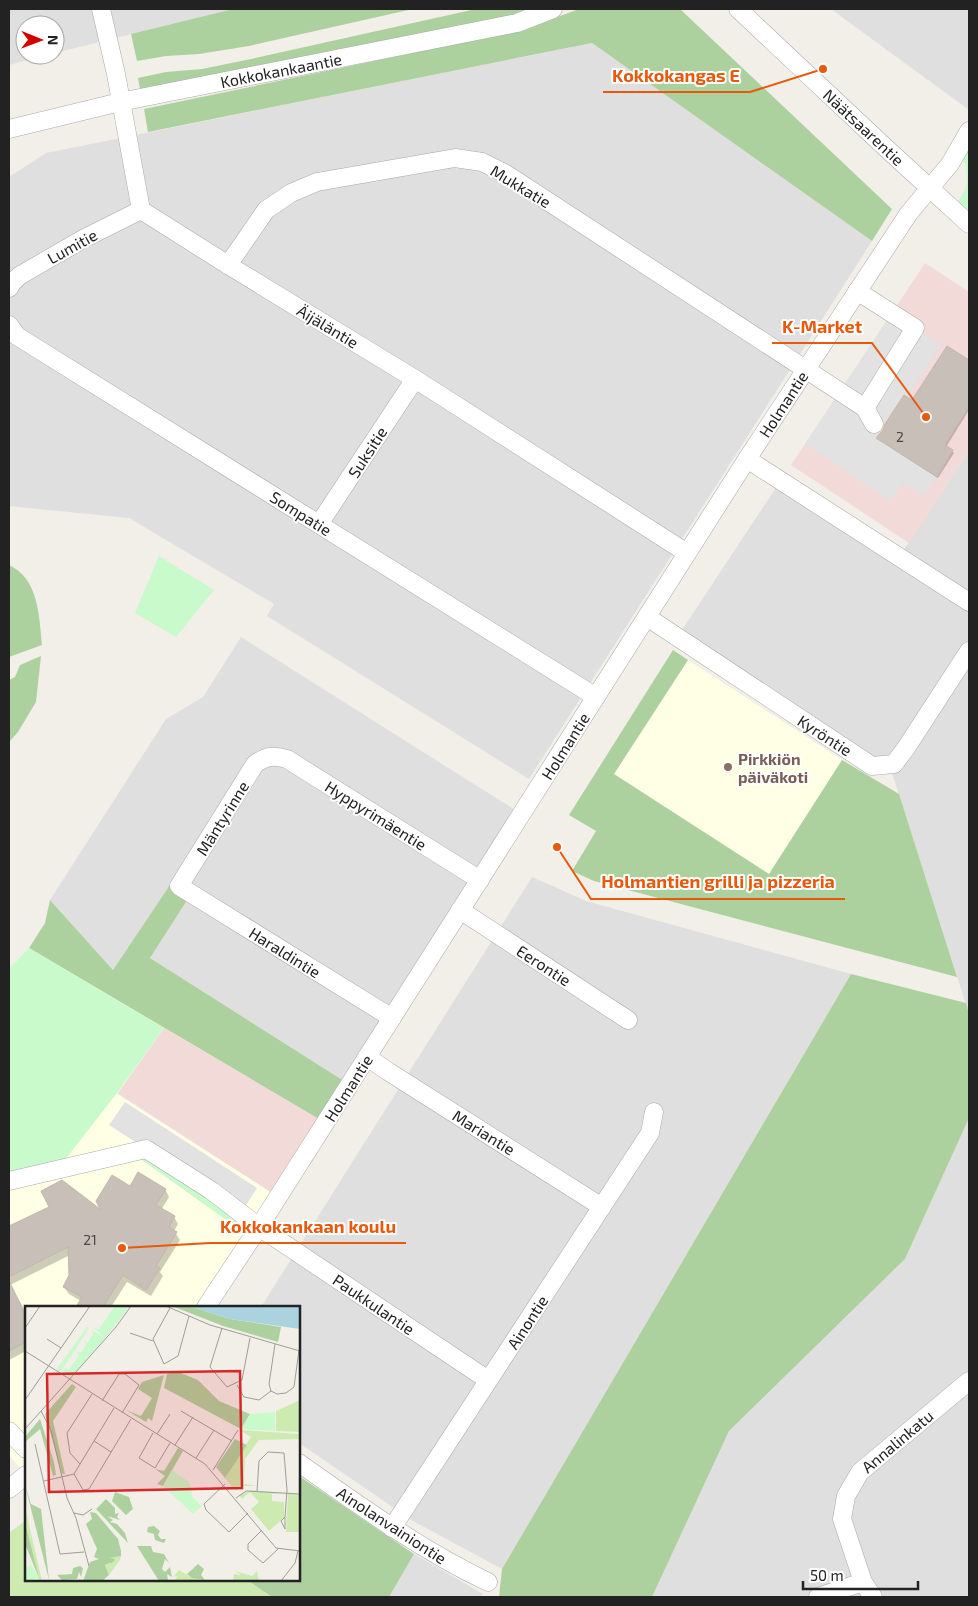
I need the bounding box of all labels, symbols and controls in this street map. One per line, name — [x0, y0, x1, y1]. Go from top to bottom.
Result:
north arrow — [15, 15, 65, 65]
text: N — [45, 35, 62, 45]
street label: Kokkokankaantie — [219, 49, 343, 91]
callout: Kokkokangas E — [603, 59, 750, 92]
text: Kokkokangas E — [612, 64, 740, 86]
street label: Näätsaarentie — [820, 85, 908, 169]
street label: Mukkatie — [487, 161, 555, 211]
street label: Lumitie — [44, 225, 100, 267]
street label: Äijäläntie — [293, 300, 362, 353]
callout: K-Market — [772, 310, 872, 343]
text: K-Market — [782, 315, 863, 337]
street label: Holmantie — [755, 367, 811, 441]
street label: Suksitie — [344, 423, 390, 481]
house number: 2 — [896, 428, 904, 445]
street label: Sompatie — [267, 487, 335, 539]
street label: Holmantie — [537, 709, 593, 783]
street label: Kyröntie — [794, 710, 856, 760]
place label: Pirkkiön päiväkoti — [738, 749, 808, 786]
marker: Pirkkiön päiväkoti — [722, 761, 734, 773]
street label: Hyppyrimäentie — [322, 776, 430, 854]
street label: Mäntyrinne — [192, 777, 252, 859]
callout: Holmantien grilli ja pizzeria — [591, 866, 845, 899]
text: Holmantien grilli ja pizzeria — [601, 870, 835, 892]
street label: Haraldintie — [246, 923, 324, 981]
street label: Eerontie — [513, 940, 575, 990]
street label: Holmantie — [320, 1051, 376, 1125]
street label: Mariantie — [449, 1105, 519, 1159]
callout: Kokkokankaan koulu — [210, 1210, 406, 1243]
text: Kokkokankaan koulu — [220, 1215, 396, 1237]
house number: 21 — [83, 1231, 97, 1248]
street label: Paukkulantie — [330, 1270, 418, 1338]
street label: Ainontie — [503, 1292, 551, 1352]
inset map — [25, 1306, 300, 1581]
street label: Annalinkatu — [857, 1406, 937, 1476]
street label: Ainolanvainiontie — [334, 1483, 450, 1567]
scale bar — [803, 1558, 918, 1590]
text: 50 m — [810, 1566, 844, 1584]

